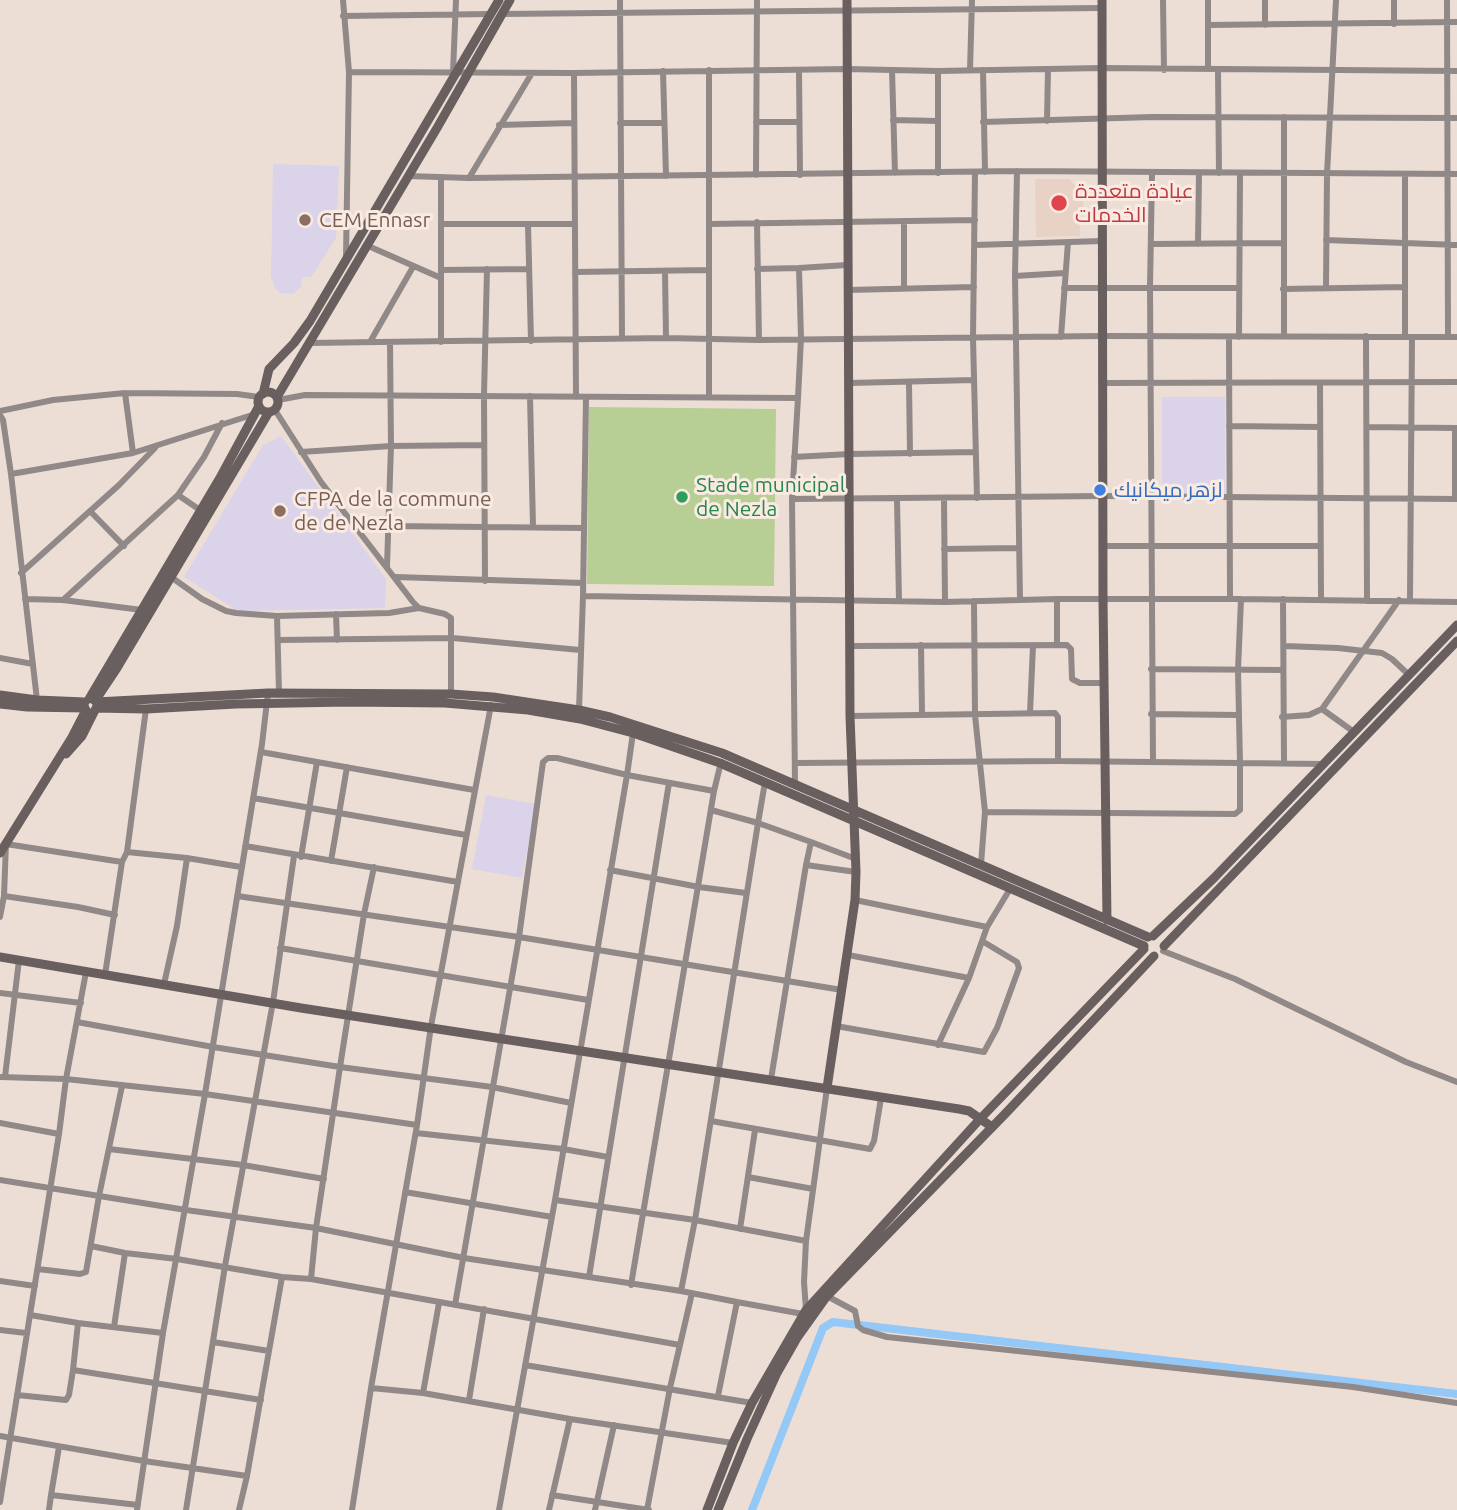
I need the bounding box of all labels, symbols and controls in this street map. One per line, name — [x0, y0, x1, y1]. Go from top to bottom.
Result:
place label: عيادة متعددة الخدمات — [1075, 178, 1194, 228]
marker: عيادة متعددة الخدمات — [1049, 193, 1069, 213]
place label: CEM Ennasr — [319, 207, 430, 233]
marker: CEM Ennasr — [297, 212, 313, 228]
place label: Stade municipal de Nezla — [696, 472, 845, 522]
place label: لزهر ميكانيك — [1114, 477, 1223, 503]
marker: لزهر ميكانيك — [1092, 482, 1108, 498]
place label: CFPA de la commune de de Nezla — [294, 486, 492, 536]
marker: Stade municipal de Nezla — [674, 489, 690, 505]
marker: CFPA de la commune de de Nezla — [272, 503, 288, 519]

